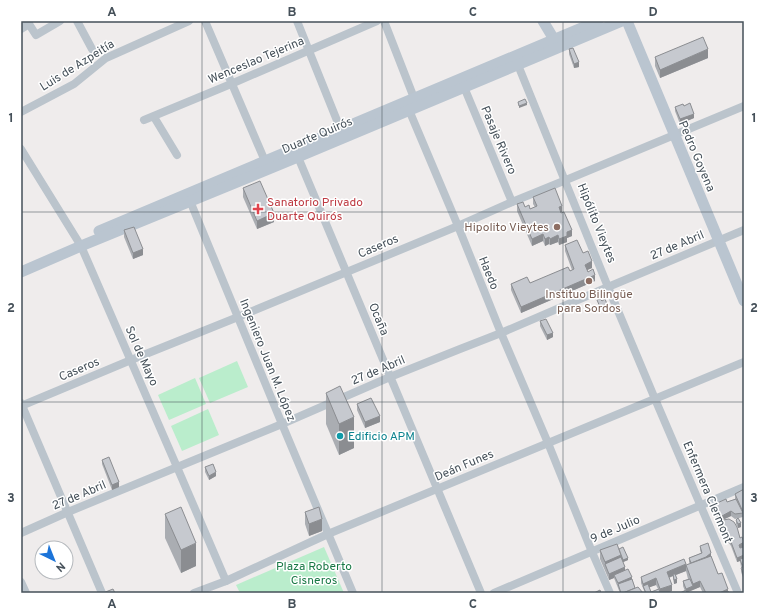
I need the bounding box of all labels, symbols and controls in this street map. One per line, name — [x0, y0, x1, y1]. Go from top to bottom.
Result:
text: A — [107, 5, 117, 21]
text: B — [288, 5, 297, 21]
text: C — [469, 5, 477, 21]
text: D — [648, 5, 658, 21]
street label: Wenceslao Tejerina — [206, 33, 307, 88]
street label: Luis de Azpeitía — [37, 37, 118, 95]
street label: Pasaje Rivero — [476, 104, 520, 177]
text: 1 — [8, 111, 14, 127]
text: 1 — [751, 111, 757, 127]
street label: Duarte Quirós — [280, 114, 355, 158]
street label: Pedro Goyena — [674, 118, 718, 194]
street label: Hipólito Vieytes — [573, 181, 619, 266]
place label: Sanatorio Privado Duarte Quirós — [267, 195, 363, 225]
marker: Sanatorio Privado Duarte Quirós — [252, 203, 264, 215]
place label: Hipolito Vieytes — [464, 220, 549, 236]
marker: Hipolito Vieytes — [552, 222, 562, 232]
street label: 27 de Abril — [648, 227, 707, 264]
street label: Caseros — [356, 231, 401, 263]
street label: Haedo — [474, 254, 502, 293]
marker: Instituo Bilingüe para Sordos — [584, 276, 594, 286]
place label: Instituo Bilingüe para Sordos — [545, 287, 633, 317]
street label: Ingeniero Juan M. López — [235, 297, 299, 424]
text: 2 — [7, 301, 15, 317]
street label: Ocaña — [364, 301, 392, 338]
text: 2 — [750, 301, 758, 317]
street label: Sol de Mayo — [121, 324, 162, 389]
street label: 27 de Abril — [349, 352, 408, 389]
street label: Caseros — [57, 354, 102, 386]
place label: Edificio APM — [348, 429, 415, 445]
marker: Edificio APM — [335, 431, 345, 441]
street label: Enfermera Clermont — [678, 439, 736, 546]
street label: Deán Funes — [433, 446, 496, 485]
street label: 27 de Abril — [50, 477, 109, 514]
text: 3 — [7, 491, 15, 507]
text: 3 — [750, 491, 758, 507]
street label: 9 de Julio — [588, 512, 643, 547]
north arrow — [34, 540, 74, 580]
text: N — [52, 559, 68, 574]
park label: Plaza Roberto Cisneros — [276, 559, 352, 589]
text: A — [107, 597, 117, 613]
text: B — [288, 597, 297, 613]
text: C — [469, 597, 477, 613]
text: D — [648, 597, 658, 613]

